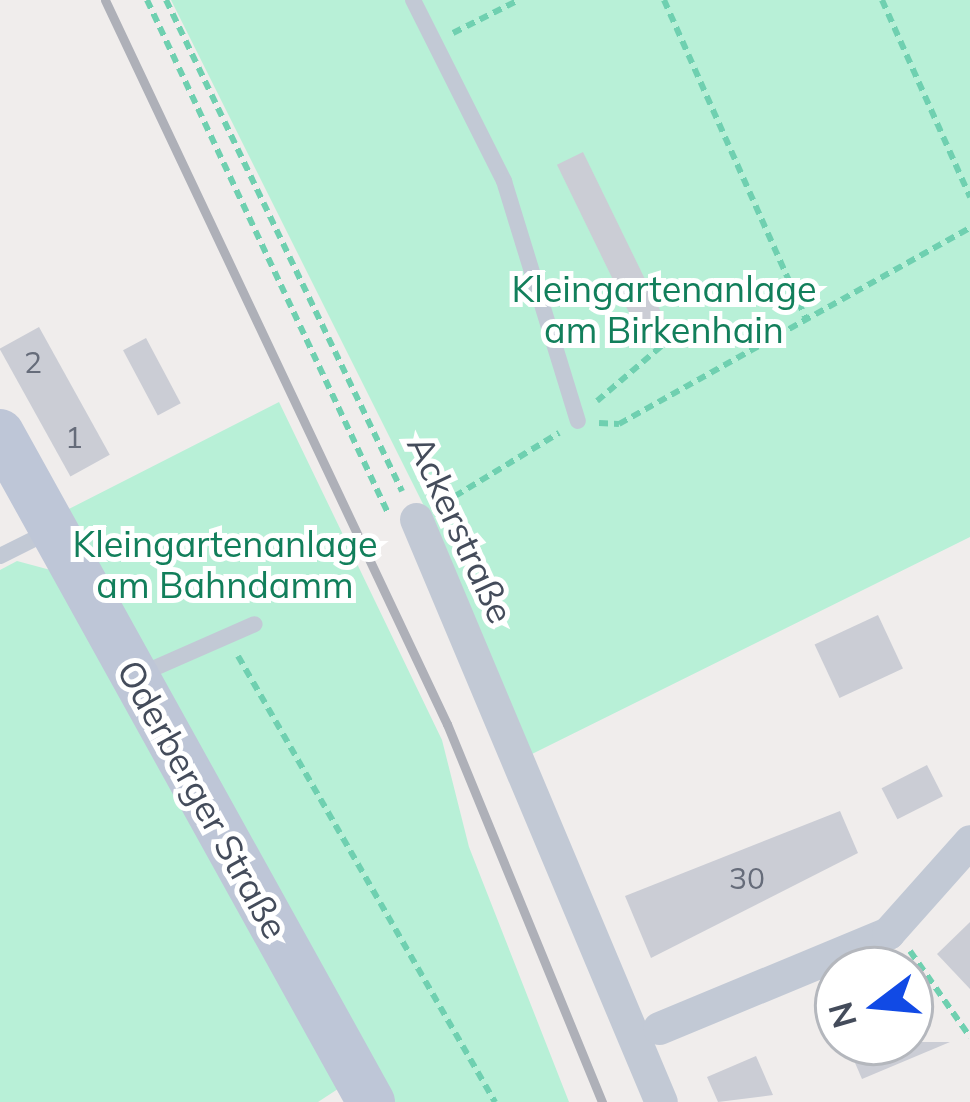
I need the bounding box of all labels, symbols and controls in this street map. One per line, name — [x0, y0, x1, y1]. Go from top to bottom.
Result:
park label: Kleingartenanlage am Birkenhain — [511, 266, 817, 351]
house number: 2 — [24, 344, 42, 380]
house number: 1 — [65, 419, 83, 455]
street label: Ackerstraße — [399, 428, 523, 630]
park label: Kleingartenanlage am Bahndamm — [72, 521, 378, 606]
street label: Oderberger Straße — [109, 652, 297, 946]
house number: 30 — [729, 860, 765, 896]
north arrow — [814, 946, 934, 1066]
text: N — [819, 998, 865, 1033]

